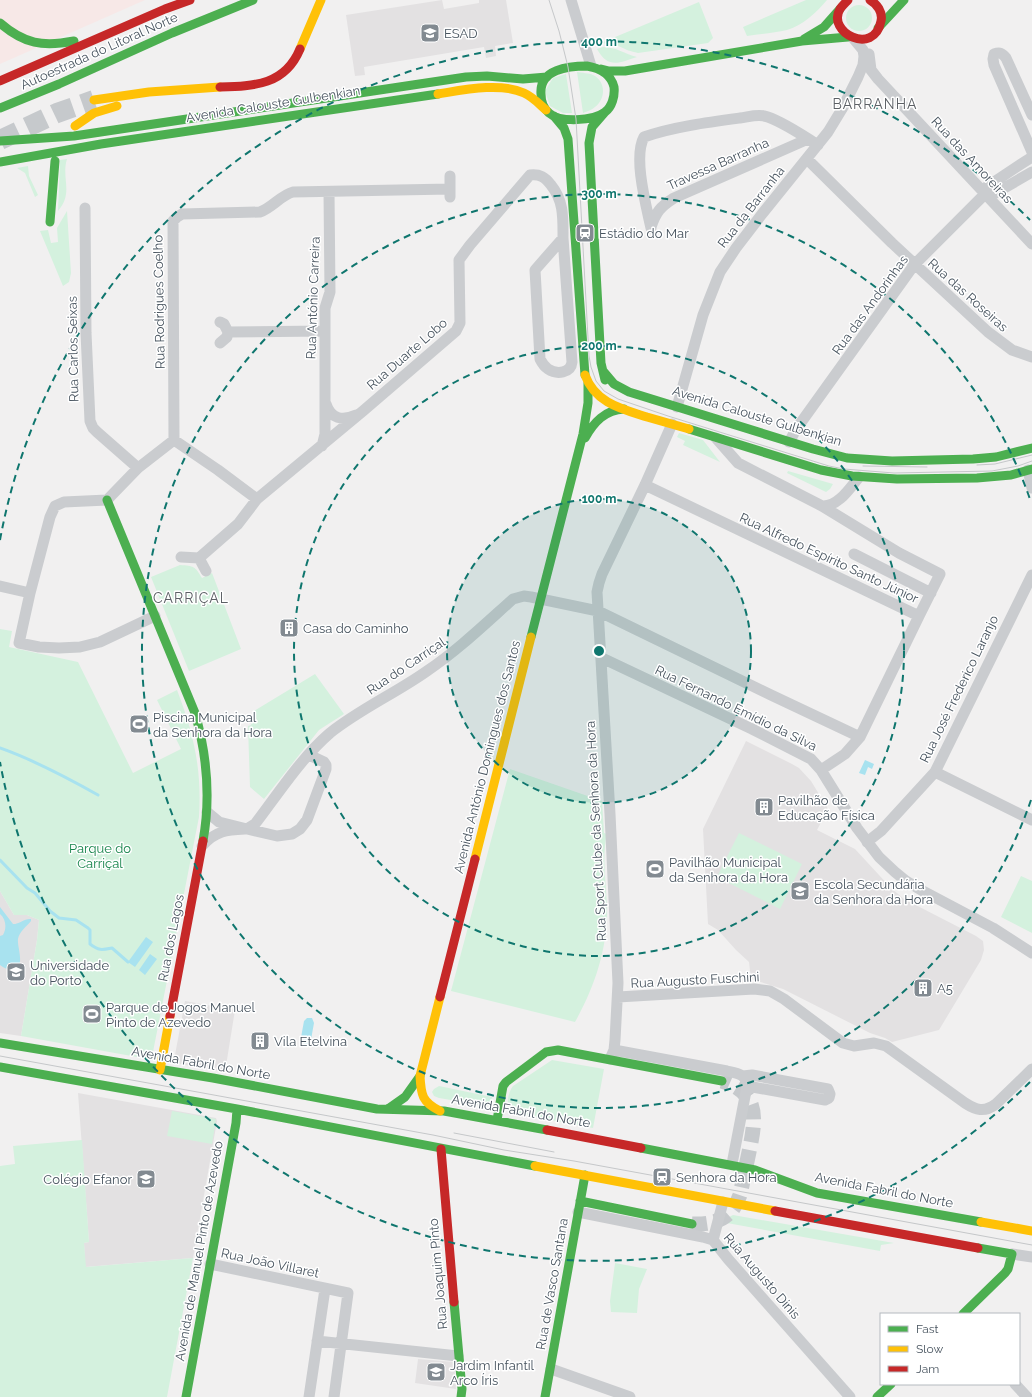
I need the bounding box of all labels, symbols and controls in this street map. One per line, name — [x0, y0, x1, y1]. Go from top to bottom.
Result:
street label: Autoestrada do Litoral Norte — [18, 9, 180, 93]
school or university icon: ESAD — [419, 22, 441, 44]
place label: ESAD — [444, 26, 478, 41]
text: 400 m — [581, 35, 617, 49]
street label: Avenida Calouste Gulbenkian — [185, 83, 361, 125]
district label: BARRANHA — [833, 96, 917, 112]
street label: Rua das Amoreiras — [928, 114, 1016, 206]
street label: Travessa Barranha — [665, 135, 771, 193]
street label: Rua da Barranha — [715, 163, 787, 251]
text: 300 m — [581, 187, 617, 201]
station icon: Estádio do Mar — [574, 222, 596, 244]
place label: Estádio do Mar — [599, 226, 689, 241]
street label: Rua Rodrigues Coelho — [150, 235, 168, 369]
street label: Rua António Carreira — [303, 236, 323, 360]
street label: Rua das Andorinhas — [829, 252, 911, 358]
street label: Rua das Roseiras — [925, 255, 1011, 335]
street label: Rua Carlos Seixas — [65, 296, 81, 402]
street label: Rua Duarte Lobo — [364, 315, 450, 393]
text: 200 m — [581, 339, 617, 353]
street label: Avenida Calouste Gulbenkian — [671, 383, 843, 449]
text: 100 m — [582, 492, 616, 506]
street label: Rua Alfredo Espírito Santo Júnior — [737, 510, 921, 606]
district label: CARRIÇAL — [153, 590, 229, 606]
street label: Rua José Frederico Laranjo — [917, 613, 1001, 765]
building icon: Casa do Caminho — [278, 617, 300, 639]
place label: Casa do Caminho — [303, 621, 409, 636]
street label: Rua do Carriçal — [364, 634, 448, 698]
street label: Avenida António Domingues dos Santos — [451, 639, 523, 875]
centre of rings — [592, 644, 606, 658]
street label: Rua Fernando Emídio da Silva — [653, 662, 819, 754]
place label: Piscina Municipal da Senhora da Hora — [153, 710, 272, 740]
sports icon: Piscina Municipal da Senhora da Hora — [128, 713, 150, 735]
street label: Rua Sport Clube da Senhora da Hora — [583, 720, 609, 942]
place label: Pavilhão de Educação Física — [778, 793, 875, 823]
building icon: Pavilhão de Educação Física — [753, 796, 775, 818]
park label: Parque do Carriçal — [69, 841, 131, 871]
place label: Pavilhão Municipal da Senhora da Hora — [669, 855, 788, 885]
sports icon: Pavilhão Municipal da Senhora da Hora — [644, 858, 666, 880]
place label: Escola Secundária da Senhora da Hora — [814, 877, 933, 907]
school or university icon: Escola Secundária da Senhora da Hora — [789, 880, 811, 902]
street label: Rua dos Lagos — [155, 893, 187, 983]
place label: Universidade do Porto — [30, 958, 109, 988]
school or university icon: Universidade do Porto — [5, 961, 27, 983]
street label: Rua Augusto Fuschini — [630, 969, 760, 991]
building icon: A5 — [912, 977, 934, 999]
place label: A5 — [937, 981, 953, 996]
place label: Parque de Jogos Manuel Pinto de Azevedo — [106, 1000, 255, 1030]
sports icon: Parque de Jogos Manuel Pinto de Azevedo — [81, 1003, 103, 1025]
building icon: Vila Etelvina — [249, 1030, 271, 1052]
place label: Vila Etelvina — [274, 1034, 347, 1049]
street label: Avenida Fabril do Norte — [130, 1043, 272, 1083]
street label: Avenida Fabril do Norte — [450, 1091, 592, 1131]
street label: Avenida de Manuel Pinto de Azevedo — [172, 1139, 226, 1362]
station icon: Senhora da Hora — [651, 1166, 673, 1188]
school or university icon: Colégio Efanor — [135, 1168, 157, 1190]
street label: Avenida Fabril do Norte — [814, 1169, 955, 1211]
place label: Senhora da Hora — [676, 1170, 777, 1185]
place label: Colégio Efanor — [43, 1172, 132, 1187]
street label: Rua de Vasco Santana — [533, 1217, 571, 1351]
street label: Rua Joaquim Pinto — [426, 1218, 450, 1330]
street label: Rua Augusto Dinis — [721, 1230, 803, 1322]
street label: Rua João Villaret — [220, 1245, 321, 1281]
legend — [880, 1313, 1020, 1385]
text: Fast — [916, 1322, 939, 1336]
text: Slow — [916, 1342, 943, 1356]
place label: Jardim Infantil Arco Íris — [450, 1358, 535, 1388]
school or university icon: Jardim Infantil Arco Íris — [425, 1361, 447, 1383]
text: Jam — [916, 1362, 939, 1376]

